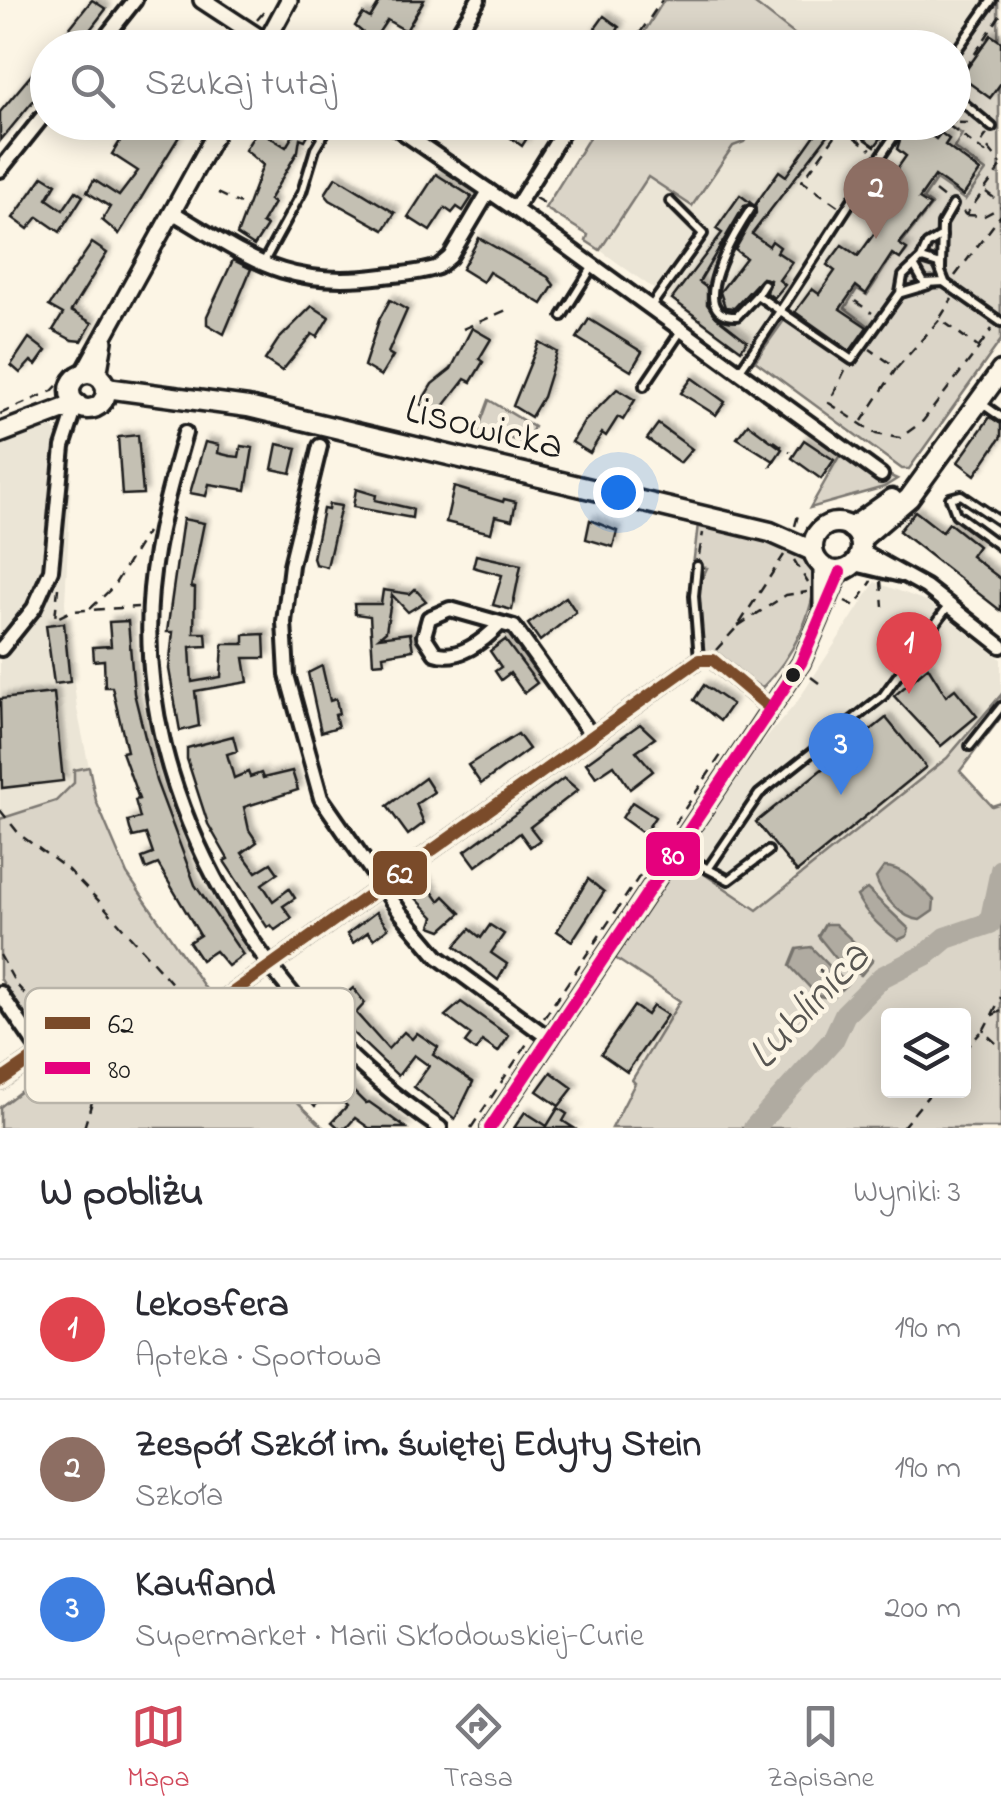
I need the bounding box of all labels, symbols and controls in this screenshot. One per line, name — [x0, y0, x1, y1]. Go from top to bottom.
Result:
search box — [30, 30, 971, 140]
text: Szukaj tutaj — [145, 57, 336, 113]
icon: search — [65, 58, 120, 113]
pin: 2 — [844, 156, 908, 239]
street label: Lisowicka — [398, 380, 570, 478]
your location — [593, 467, 644, 518]
pin: 1 — [876, 612, 942, 694]
unlabelled marker — [783, 665, 803, 685]
pin: 3 — [808, 712, 874, 795]
line badge: 80 — [644, 830, 702, 878]
text: 80 — [661, 837, 684, 878]
line badge: 62 — [371, 849, 429, 897]
text: 62 — [387, 856, 413, 897]
water label: Lublinica — [733, 927, 887, 1086]
legend — [25, 988, 355, 1103]
text: 62 — [108, 1006, 134, 1047]
map controls — [881, 1008, 971, 1098]
button: layers — [881, 1008, 971, 1098]
text: 80 — [108, 1051, 131, 1092]
text: W pobliżu — [40, 1163, 204, 1224]
text: Wyniki: 3 — [853, 1170, 961, 1217]
text: Lekosfera — [135, 1278, 289, 1334]
text: 1 — [67, 1306, 78, 1353]
text: 190 m — [895, 1306, 961, 1353]
text: Apteka · Sportowa — [135, 1334, 382, 1381]
text: Zespół Szkół im. świętej Edyty Stein — [135, 1418, 701, 1474]
text: 2 — [65, 1446, 80, 1493]
text: 190 m — [895, 1446, 961, 1493]
text: Szkoła — [135, 1474, 223, 1521]
text: Kaufland — [135, 1558, 275, 1614]
text: 3 — [66, 1586, 79, 1633]
text: 200 m — [885, 1586, 961, 1633]
text: Supermarket · Marii Skłodowskiej-Curie — [135, 1614, 644, 1661]
tab: Mapa — [127, 1699, 190, 1800]
tab: Trasa — [444, 1699, 513, 1800]
tab: Zapisane — [767, 1699, 874, 1800]

